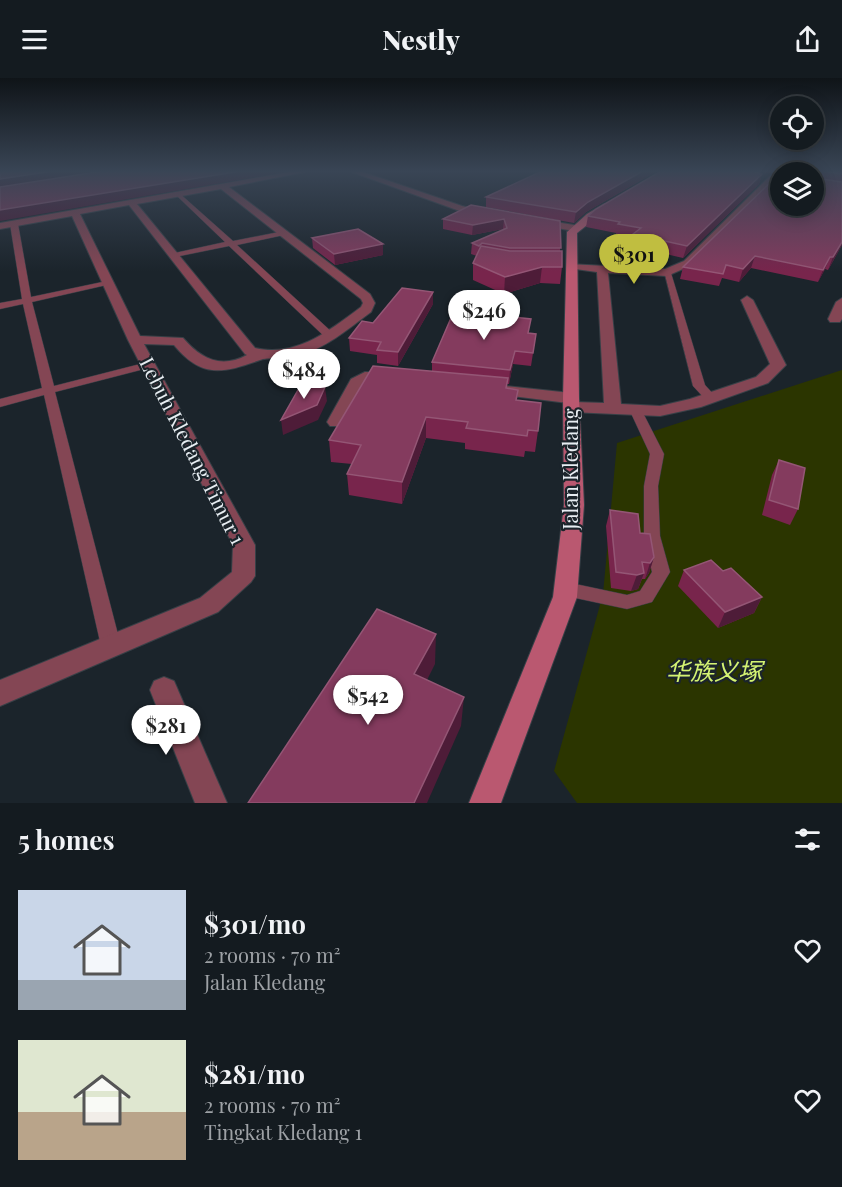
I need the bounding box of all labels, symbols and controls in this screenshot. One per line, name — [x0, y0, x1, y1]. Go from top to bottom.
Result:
text: Nestly — [382, 21, 460, 57]
icon: menu — [18, 23, 51, 56]
icon: share — [791, 23, 824, 56]
map controls — [770, 96, 824, 216]
button: locate — [770, 96, 824, 150]
button: layers — [770, 162, 824, 216]
pin: $301 — [598, 234, 670, 285]
text: $301 — [613, 240, 655, 267]
pin: $246 — [448, 290, 520, 341]
text: $246 — [462, 296, 506, 323]
pin: $484 — [268, 349, 340, 400]
street label: Lebuh Kledang Timur 1 — [134, 352, 252, 549]
text: $484 — [282, 355, 326, 382]
street label: Jalan Kledang — [556, 408, 583, 531]
park label: 华族义塚 — [666, 654, 766, 686]
pin: $542 — [332, 675, 404, 726]
text: $542 — [347, 681, 389, 708]
pin: $281 — [130, 705, 202, 756]
text: $281 — [146, 711, 186, 738]
text: 5 homes — [18, 822, 114, 857]
icon: filters — [791, 823, 824, 856]
text: $301/mo — [204, 906, 306, 941]
icon: home — [66, 914, 138, 986]
icon: heart — [791, 934, 824, 967]
text: 2 rooms · 70 m² — [204, 941, 341, 968]
text: Jalan Kledang — [204, 968, 325, 995]
text: $281/mo — [204, 1056, 305, 1091]
icon: home — [66, 1064, 138, 1136]
icon: heart — [791, 1084, 824, 1117]
text: 2 rooms · 70 m² — [204, 1091, 341, 1118]
text: Tingkat Kledang 1 — [204, 1118, 362, 1145]

